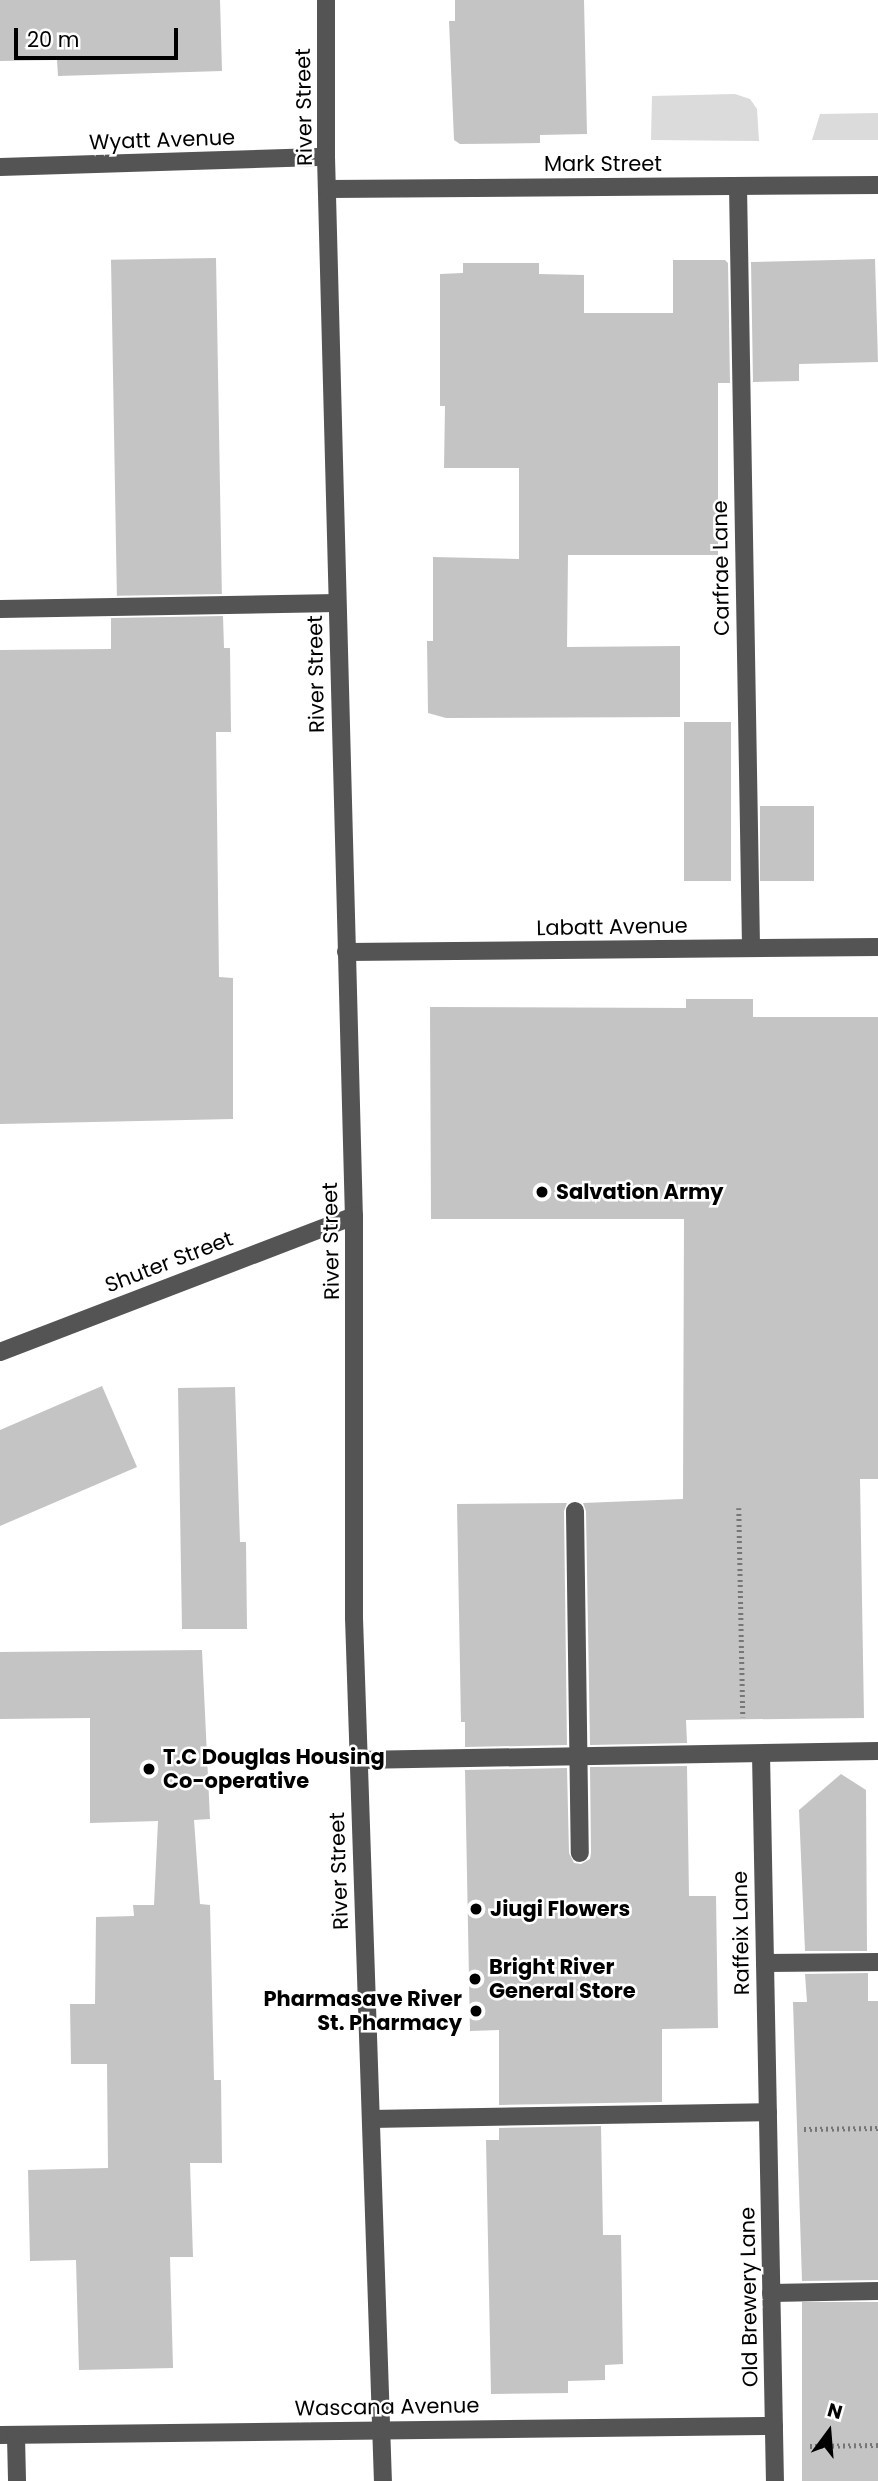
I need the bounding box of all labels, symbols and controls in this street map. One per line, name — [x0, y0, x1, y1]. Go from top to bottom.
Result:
scale bar — [18, 14, 182, 58]
text: 20 m — [27, 25, 80, 54]
street label: River Street — [290, 48, 318, 166]
street label: Wyatt Avenue — [88, 125, 236, 155]
street label: Mark Street — [544, 151, 662, 177]
street label: Carfrae Lane — [707, 500, 735, 636]
street label: River Street — [302, 615, 330, 733]
street label: Labatt Avenue — [536, 913, 688, 941]
place label: Salvation Army — [556, 1179, 723, 1205]
street label: River Street — [317, 1182, 345, 1300]
marker: Salvation Army — [534, 1184, 550, 1200]
street label: Shuter Street — [102, 1226, 236, 1298]
place label: T.C Douglas Housing Co-operative — [163, 1744, 385, 1794]
marker: T.C Douglas Housing Co-operative — [141, 1761, 157, 1777]
street label: River Street — [324, 1812, 354, 1930]
street label: Raffeix Lane — [727, 1871, 755, 1995]
place label: Jiugi Flowers — [490, 1896, 630, 1922]
marker: Jiugi Flowers — [468, 1901, 484, 1917]
place label: Bright River General Store — [489, 1954, 636, 2004]
marker: Bright River General Store — [467, 1971, 483, 1987]
place label: Pharmasave River St. Pharmacy — [264, 1986, 462, 2036]
marker: Pharmasave River St. Pharmacy — [468, 2003, 484, 2019]
street label: Old Brewery Lane — [735, 2207, 763, 2387]
street label: Wascana Avenue — [294, 2393, 480, 2421]
text: N — [824, 2396, 846, 2426]
north arrow — [794, 2397, 864, 2467]

